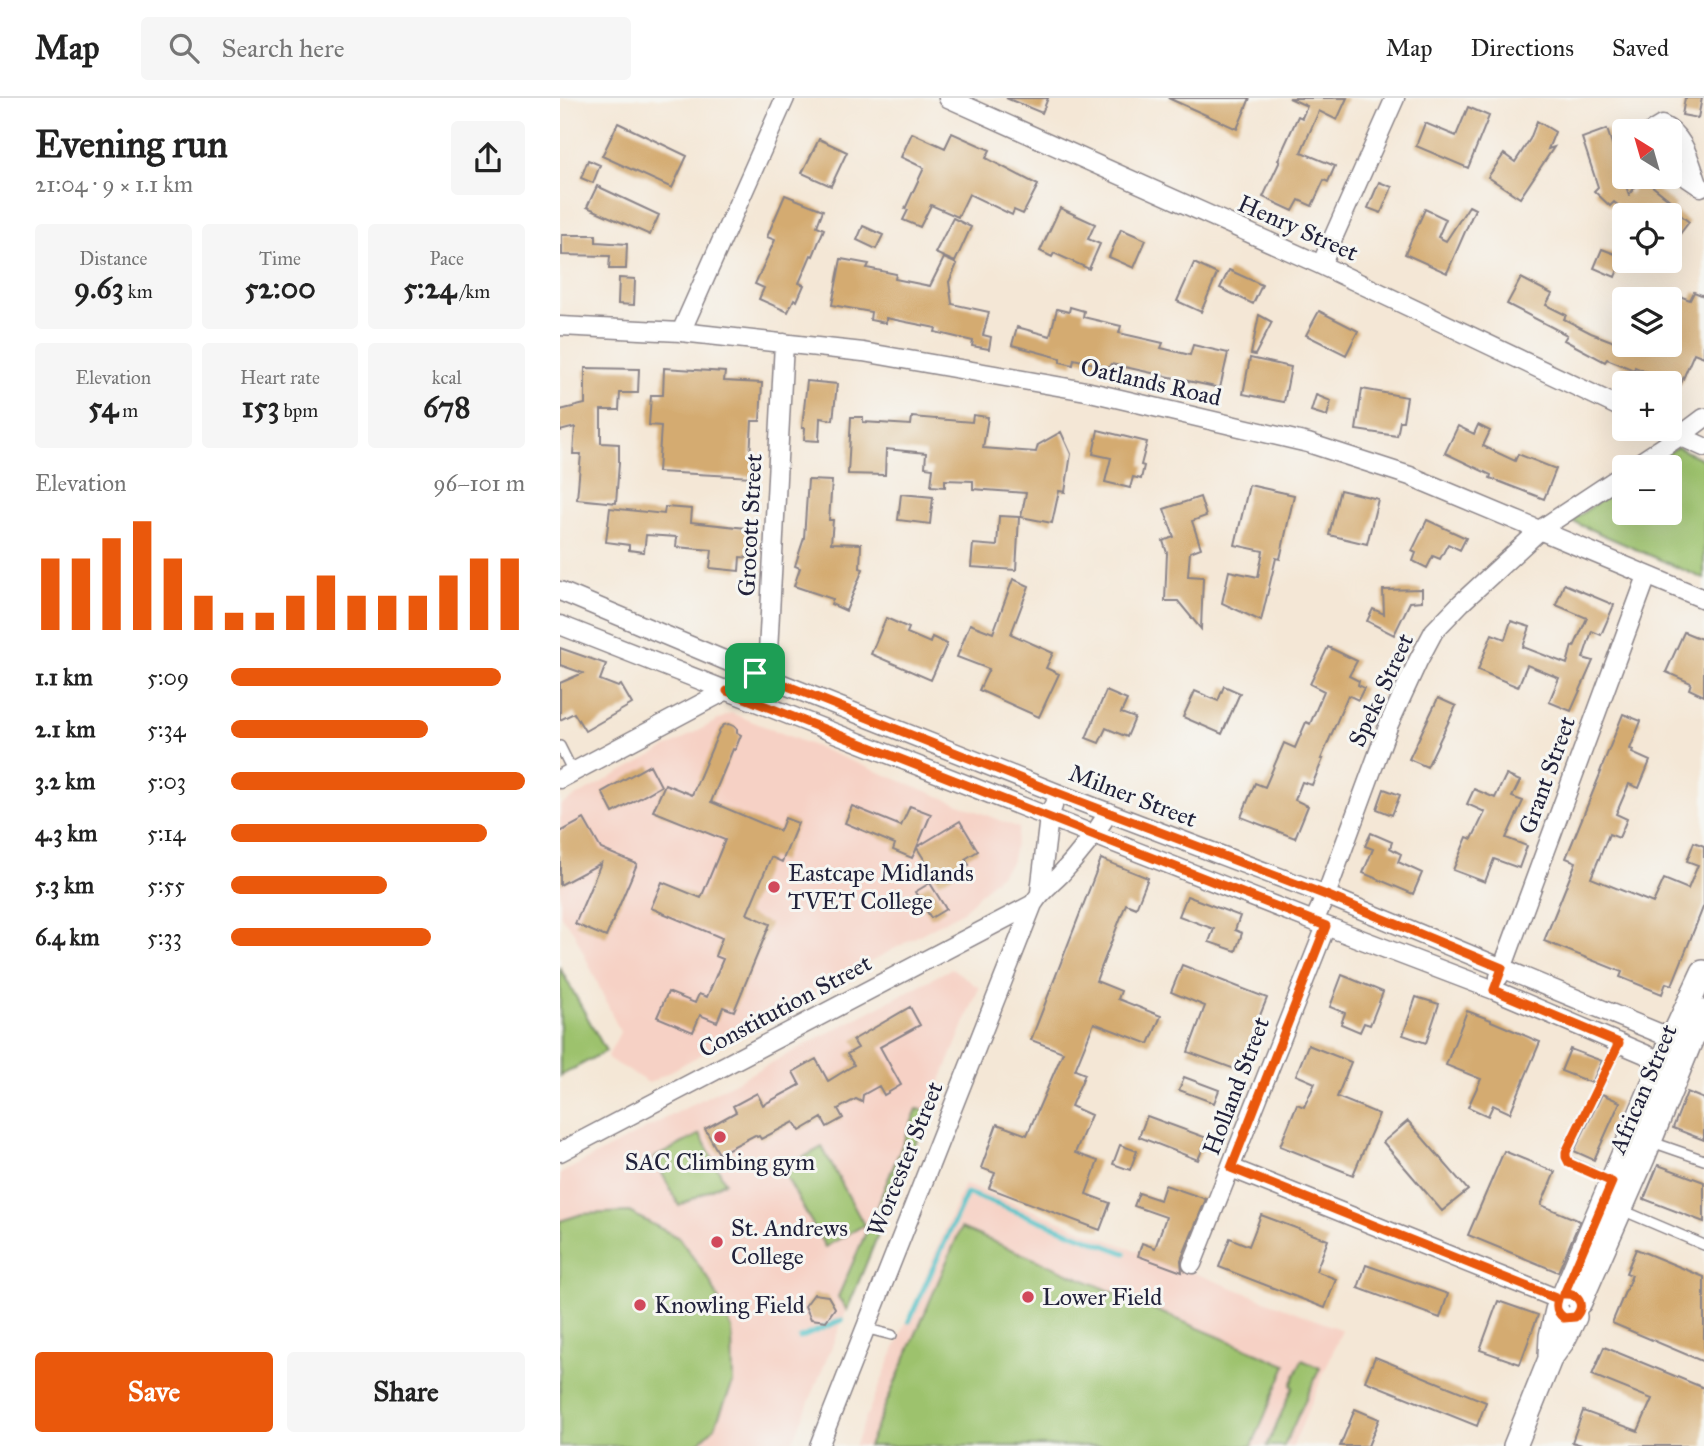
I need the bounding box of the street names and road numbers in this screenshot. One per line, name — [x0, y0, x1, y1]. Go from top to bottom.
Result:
street label: Henry Street — [1233, 188, 1363, 268]
street label: Oatlands Road — [1078, 351, 1224, 413]
street label: Grocott Street — [731, 452, 769, 597]
street label: Speke Street — [1342, 628, 1420, 751]
street label: Grant Street — [1512, 712, 1582, 838]
street label: Milner Street — [1065, 758, 1202, 834]
street label: Constitution Street — [693, 948, 877, 1064]
street label: Holland Street — [1196, 1012, 1276, 1159]
street label: African Street — [1602, 1019, 1684, 1159]
street label: Worcester Street — [860, 1077, 950, 1241]

